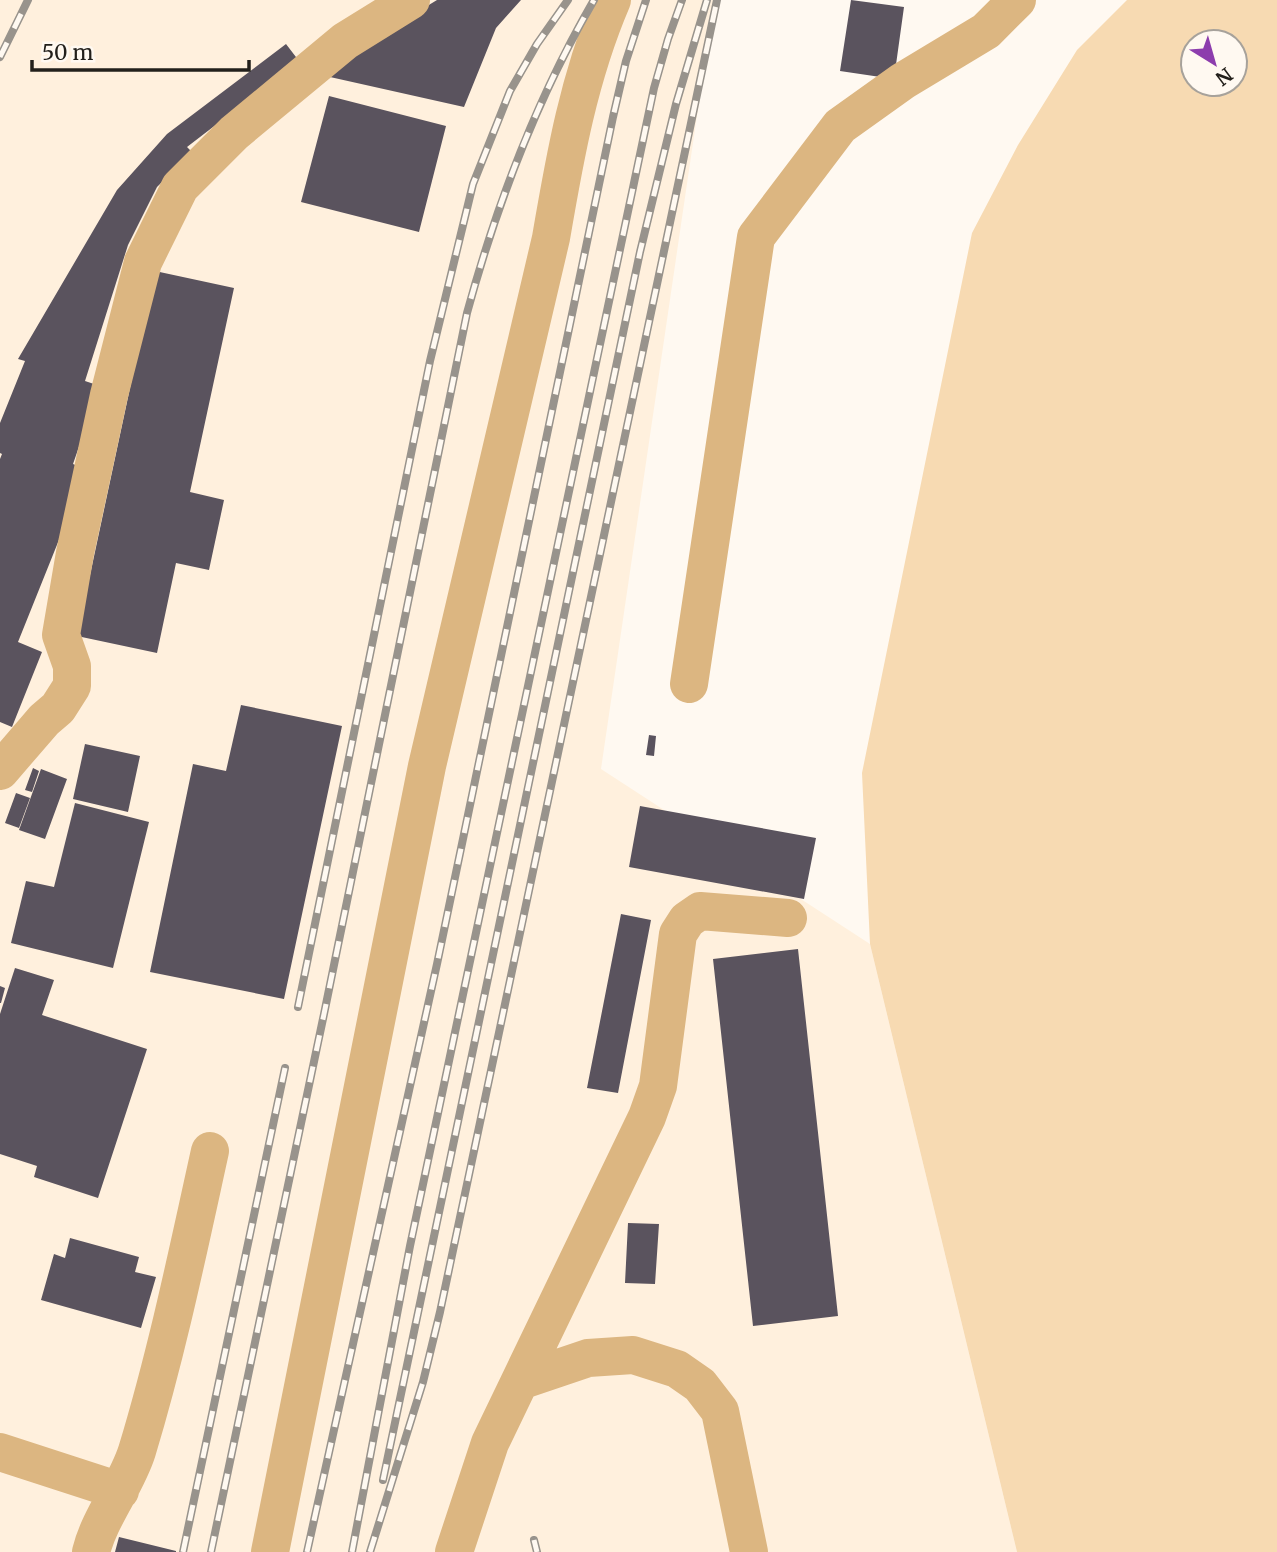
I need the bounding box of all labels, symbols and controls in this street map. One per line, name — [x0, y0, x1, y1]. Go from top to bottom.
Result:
scale bar — [32, 28, 248, 72]
north arrow — [1179, 28, 1249, 98]
text: 50 m — [42, 39, 93, 66]
text: N — [1211, 62, 1237, 91]

